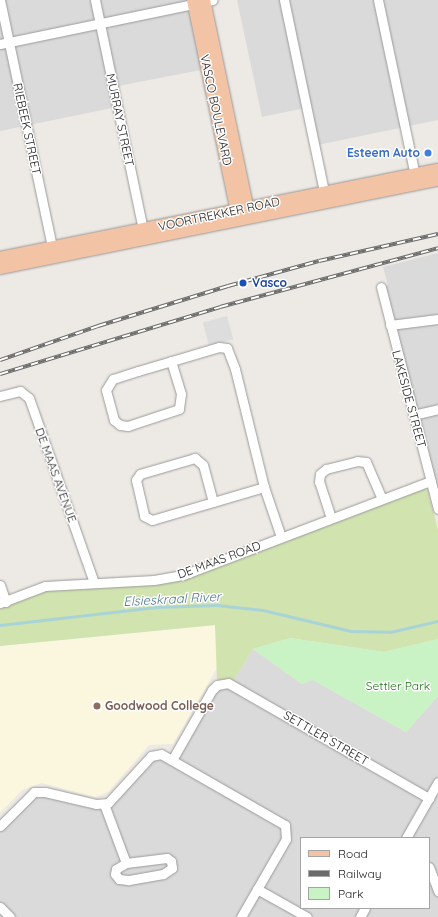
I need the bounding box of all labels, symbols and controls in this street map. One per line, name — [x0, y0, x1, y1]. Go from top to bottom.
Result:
street label: VASCO BOULEVARD — [197, 53, 235, 167]
street label: MURRAY STREET — [103, 72, 137, 168]
street label: RIEBEEK STREET — [10, 82, 44, 176]
place label: Esteem Auto — [347, 146, 420, 160]
marker: Esteem Auto — [423, 148, 433, 158]
street label: VOORTREKKER ROAD — [157, 194, 281, 234]
place label: Vasco — [252, 276, 287, 290]
marker: Vasco — [237, 277, 249, 289]
street label: LAKESIDE STREET — [389, 349, 429, 449]
street label: DE MAAS AVENUE — [32, 426, 80, 524]
street label: DE MAAS ROAD — [175, 538, 263, 582]
water label: Elsieskraal River — [123, 589, 221, 609]
park label: Settler Park — [366, 679, 430, 693]
place label: Goodwood College — [105, 699, 214, 713]
marker: Goodwood College — [92, 701, 102, 711]
street label: SETTLER STREET — [281, 708, 371, 768]
legend — [300, 837, 430, 909]
text: Road — [338, 846, 368, 861]
text: Railway — [338, 866, 382, 881]
text: Park — [338, 886, 363, 901]

